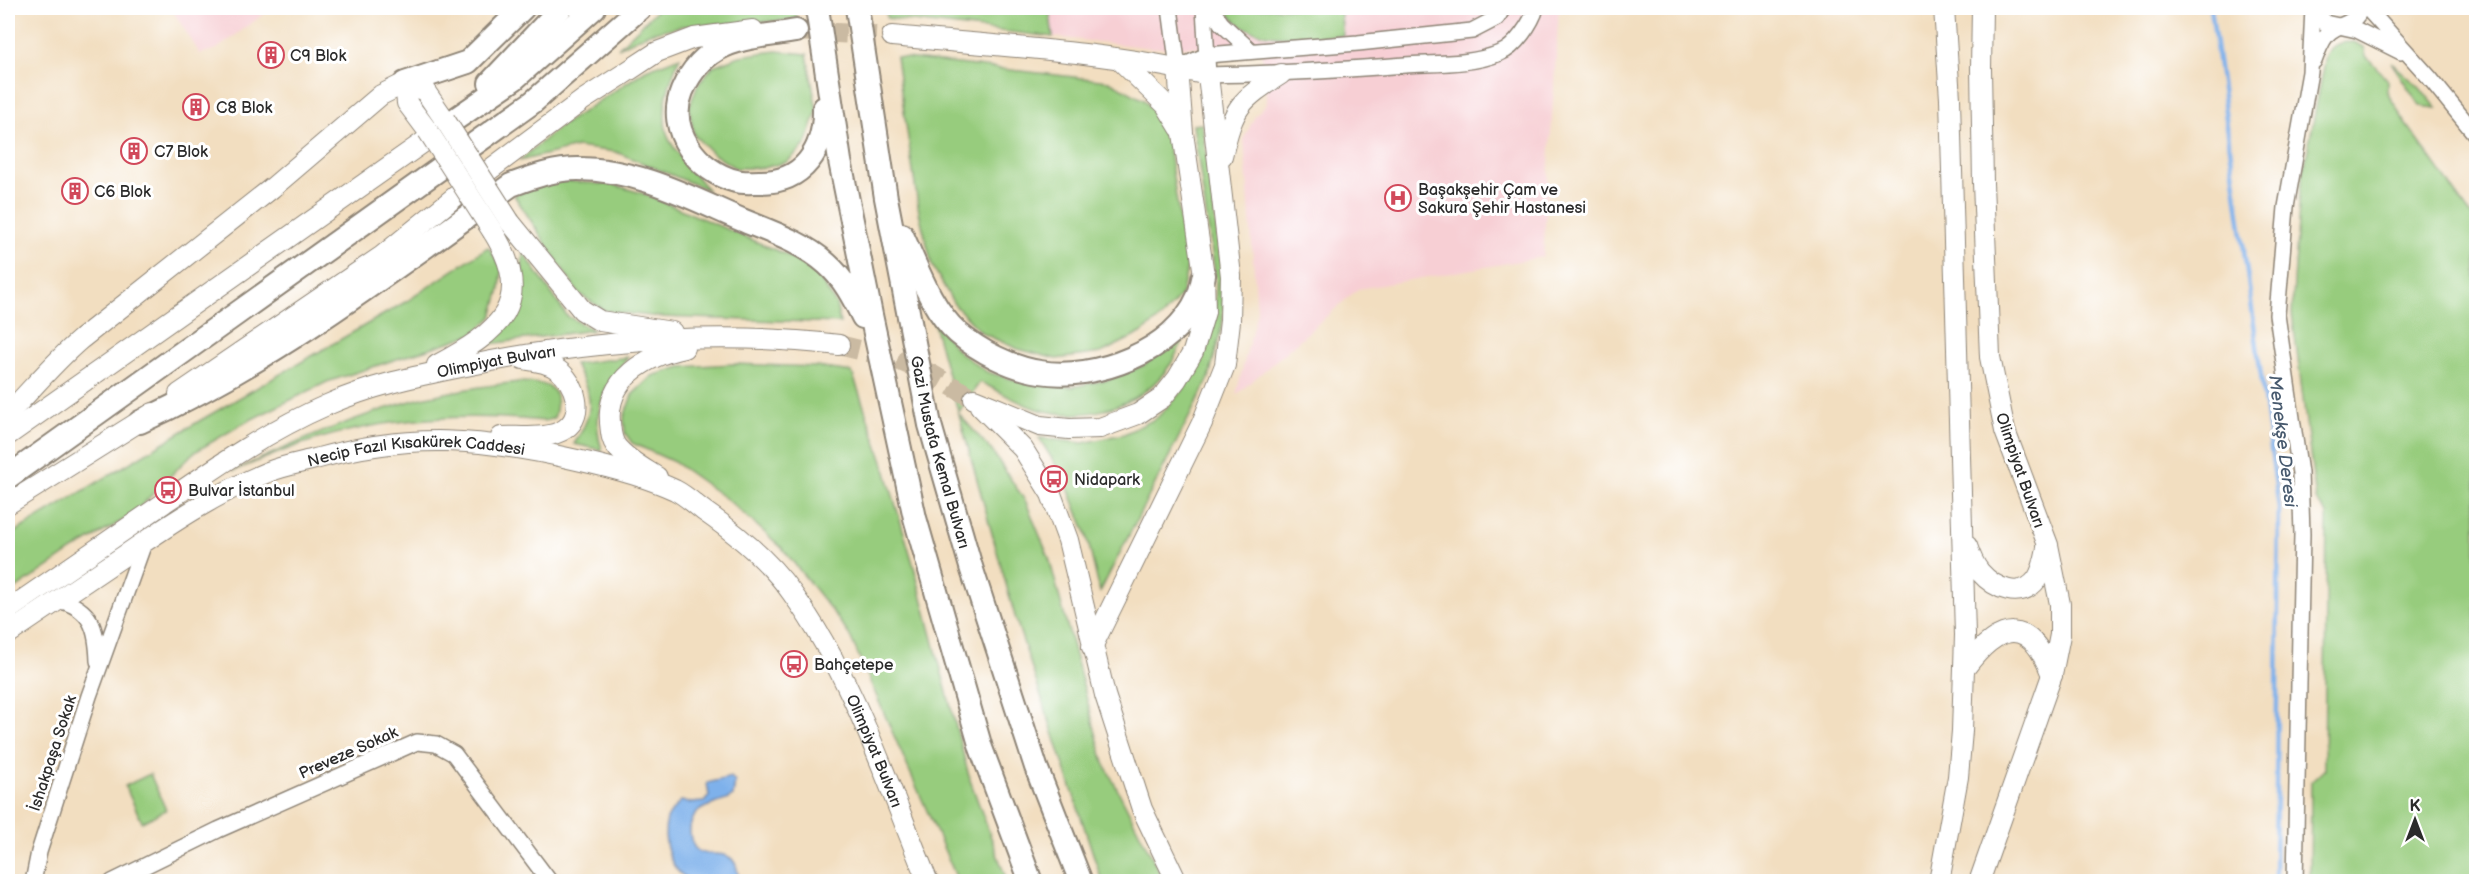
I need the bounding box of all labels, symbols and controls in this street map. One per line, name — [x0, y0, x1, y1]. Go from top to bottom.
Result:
building icon: C9 Blok — [256, 40, 286, 70]
place label: C9 Blok — [290, 47, 346, 66]
building icon: C8 Blok — [181, 92, 211, 122]
place label: C8 Blok — [216, 99, 273, 118]
building icon: C7 Blok — [119, 136, 149, 166]
place label: C7 Blok — [154, 143, 208, 162]
building icon: C6 Blok — [60, 176, 90, 206]
place label: Başakşehir Çam ve Sakura Şehir Hastanesi — [1418, 181, 1586, 218]
place label: C6 Blok — [94, 183, 151, 202]
hospital icon: Başakşehir Çam ve Sakura Şehir Hastanesi — [1383, 183, 1413, 213]
street label: Olimpiyat Bulvarı — [435, 342, 557, 383]
street label: Gazi Mustafa Kemal Bulvarı — [906, 354, 973, 551]
water label: Menekşe Deresi — [2264, 374, 2301, 509]
street label: Olimpiyat Bulvarı — [1991, 410, 2048, 531]
street label: Necip Fazıl Kısakürek Caddesi — [306, 433, 526, 471]
bus stop icon: Nidapark — [1039, 464, 1069, 494]
place label: Nidapark — [1074, 471, 1140, 490]
bus stop icon: Bulvar İstanbul — [153, 475, 183, 505]
place label: Bulvar İstanbul — [188, 480, 295, 501]
bus stop icon: Bahçetepe — [779, 649, 809, 679]
place label: Bahçetepe — [814, 656, 894, 675]
street label: İshakpaşa Sokak — [24, 692, 81, 814]
street label: Olimpiyat Bulvarı — [841, 692, 905, 810]
street label: Preveze Sokak — [296, 723, 401, 784]
north arrow — [2385, 790, 2445, 850]
text: K — [2410, 797, 2421, 816]

